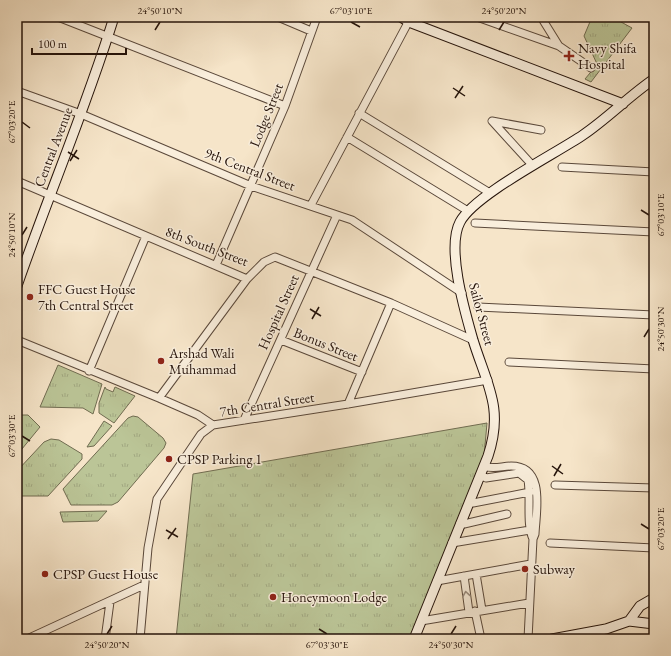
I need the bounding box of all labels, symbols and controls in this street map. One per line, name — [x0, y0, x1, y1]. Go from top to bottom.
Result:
text: 24°50'10"N — [138, 4, 183, 17]
text: 67°03'10"E — [330, 4, 373, 17]
text: 24°50'20"N — [482, 4, 527, 17]
scale bar — [32, 30, 126, 56]
text: 100 m — [38, 36, 68, 52]
place label: Navy Shifa Hospital — [578, 39, 637, 73]
marker: Navy Shifa Hospital — [563, 50, 575, 62]
street label: Lodge Street — [245, 80, 287, 150]
text: 67°03'20"E — [5, 100, 18, 143]
street label: Central Avenue — [30, 104, 77, 189]
street label: 9th Central Street — [202, 143, 298, 195]
text: 67°03'10"E — [654, 193, 667, 236]
text: 24°50'10"N — [5, 212, 18, 257]
street label: 8th South Street — [163, 222, 251, 270]
street label: Hospital Street — [253, 271, 303, 352]
place label: FFC Guest House 7th Central Street — [38, 280, 136, 314]
street label: Sailor Street — [465, 281, 499, 348]
marker: FFC Guest House 7th Central Street — [25, 292, 35, 302]
text: 24°50'30"N — [654, 306, 667, 351]
street label: Bonus Street — [291, 323, 361, 365]
place label: Arshad Wali Muhammad — [168, 344, 237, 378]
marker: Arshad Wali Muhammad — [156, 356, 166, 366]
street label: 7th Central Street — [218, 388, 316, 420]
text: 67°03'30"E — [5, 414, 18, 457]
place label: CPSP Parking 1 — [177, 450, 262, 468]
marker: CPSP Parking 1 — [164, 454, 174, 464]
text: 67°03'20"E — [654, 507, 667, 550]
place label: Subway — [533, 560, 576, 578]
marker: Subway — [520, 564, 530, 574]
place label: CPSP Guest House — [53, 565, 159, 583]
marker: CPSP Guest House — [40, 569, 50, 579]
place label: Honeymoon Lodge — [281, 588, 387, 606]
one-way arrow — [462, 591, 471, 597]
marker: Honeymoon Lodge — [268, 592, 278, 602]
text: 24°50'20"N — [85, 638, 130, 651]
text: 67°03'30"E — [306, 638, 349, 651]
text: 24°50'30"N — [429, 638, 474, 651]

